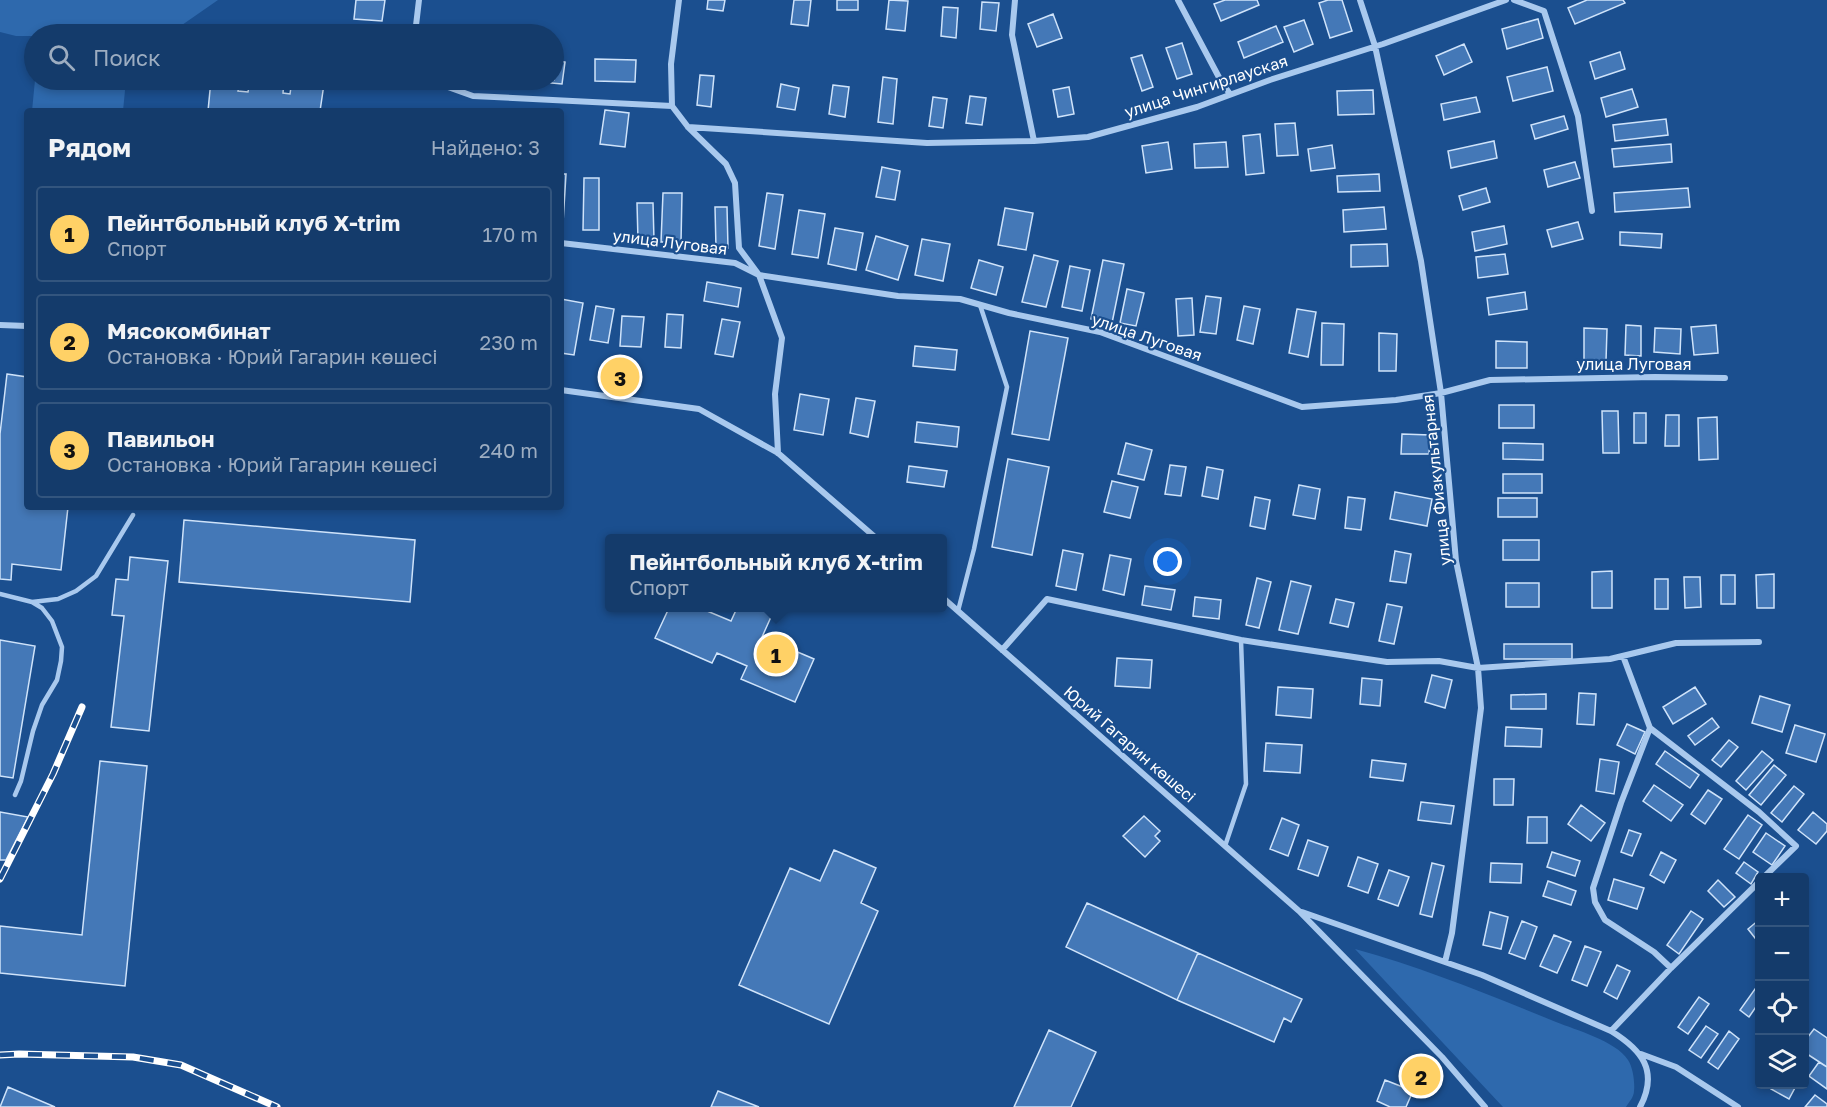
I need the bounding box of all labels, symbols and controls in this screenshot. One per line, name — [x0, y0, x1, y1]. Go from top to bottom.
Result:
search box — [24, 24, 564, 90]
icon: search — [45, 41, 78, 74]
text: Поиск — [93, 44, 161, 71]
street label: улица Чингирлауская — [1122, 50, 1290, 122]
text: Рядом — [48, 132, 131, 163]
text: Найдено: 3 — [431, 135, 540, 159]
text: Пейнтбольный клуб X-trim — [107, 209, 400, 236]
text: 1 — [64, 222, 75, 246]
text: 170 m — [483, 222, 538, 246]
street label: улица Луговая — [612, 225, 728, 259]
text: Спорт — [107, 236, 167, 260]
street label: улица Луговая — [1089, 309, 1205, 365]
text: Мясокомбинат — [107, 317, 271, 344]
text: 2 — [63, 330, 76, 354]
text: 230 m — [480, 330, 538, 354]
text: Остановка · Юрий Гагарин көшесі — [107, 344, 438, 368]
pin: 3 — [600, 354, 640, 400]
street label: улица Луговая — [1576, 354, 1692, 374]
street label: улица Физкультарная — [1417, 393, 1455, 567]
text: Павильон — [107, 425, 215, 452]
text: 3 — [63, 438, 76, 462]
text: 240 m — [479, 438, 538, 462]
text: Остановка · Юрий Гагарин көшесі — [107, 452, 438, 476]
popup — [605, 534, 947, 612]
your location — [1153, 547, 1182, 576]
text: Пейнтбольный клуб X-trim — [629, 548, 923, 575]
text: Спорт — [629, 575, 689, 599]
pin: 1 — [756, 632, 796, 676]
street label: Юрий Гагарин көшесі — [1060, 681, 1200, 807]
map controls — [1755, 873, 1809, 1089]
button: + — [1755, 873, 1809, 927]
button: − — [1755, 927, 1809, 981]
button: locate — [1755, 981, 1809, 1035]
button: layers — [1755, 1035, 1809, 1089]
pin: 2 — [1402, 1054, 1440, 1098]

